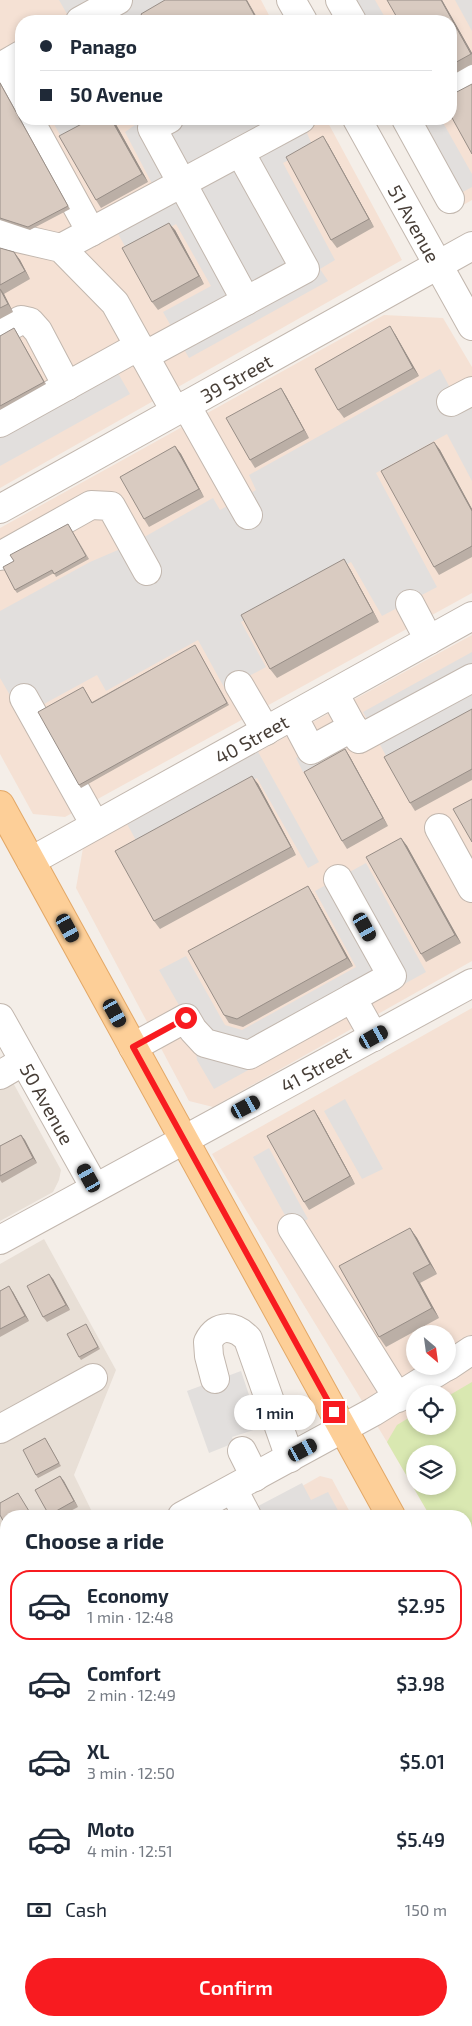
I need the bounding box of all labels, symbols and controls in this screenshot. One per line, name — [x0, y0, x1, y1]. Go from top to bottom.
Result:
text: Panago — [70, 35, 137, 58]
text: 50 Avenue — [70, 83, 163, 106]
street label: 51 Avenue — [384, 180, 446, 266]
street label: 39 Street — [196, 348, 276, 407]
street label: 40 Street — [211, 709, 292, 768]
car — [351, 910, 378, 944]
car — [54, 911, 81, 945]
car — [101, 996, 128, 1030]
route start — [175, 1007, 197, 1029]
car — [357, 1023, 390, 1051]
street label: 41 Street — [276, 1040, 354, 1097]
street label: 50 Avenue — [16, 1059, 80, 1148]
car — [229, 1093, 262, 1121]
car — [75, 1161, 102, 1195]
north arrow — [406, 1325, 456, 1375]
map controls — [406, 1325, 456, 1495]
button: locate — [406, 1385, 456, 1435]
callout: 1 min — [234, 1394, 316, 1430]
route end — [323, 1401, 345, 1423]
text: 1 min — [256, 1403, 294, 1422]
car — [286, 1436, 319, 1464]
button: layers — [406, 1445, 456, 1495]
text: Choose a ride — [25, 1527, 164, 1553]
icon: car — [27, 1583, 72, 1628]
text: Economy — [87, 1584, 169, 1607]
text: $2.95 — [397, 1594, 445, 1617]
text: 1 min · 12:48 — [87, 1607, 174, 1626]
icon: car — [27, 1661, 72, 1706]
text: Comfort — [87, 1662, 161, 1685]
text: $3.98 — [396, 1672, 445, 1695]
text: 2 min · 12:49 — [87, 1685, 176, 1704]
icon: car — [27, 1739, 72, 1784]
text: XL — [87, 1740, 109, 1763]
text: $5.01 — [400, 1750, 445, 1773]
text: 3 min · 12:50 — [87, 1763, 175, 1782]
icon: car — [27, 1817, 72, 1862]
text: Moto — [87, 1818, 135, 1841]
text: $5.49 — [396, 1828, 445, 1851]
text: 4 min · 12:51 — [87, 1841, 173, 1860]
icon: cash — [25, 1896, 53, 1924]
text: Cash — [65, 1898, 107, 1921]
text: 150 m — [405, 1900, 447, 1919]
button: Confirm — [25, 1958, 447, 2016]

